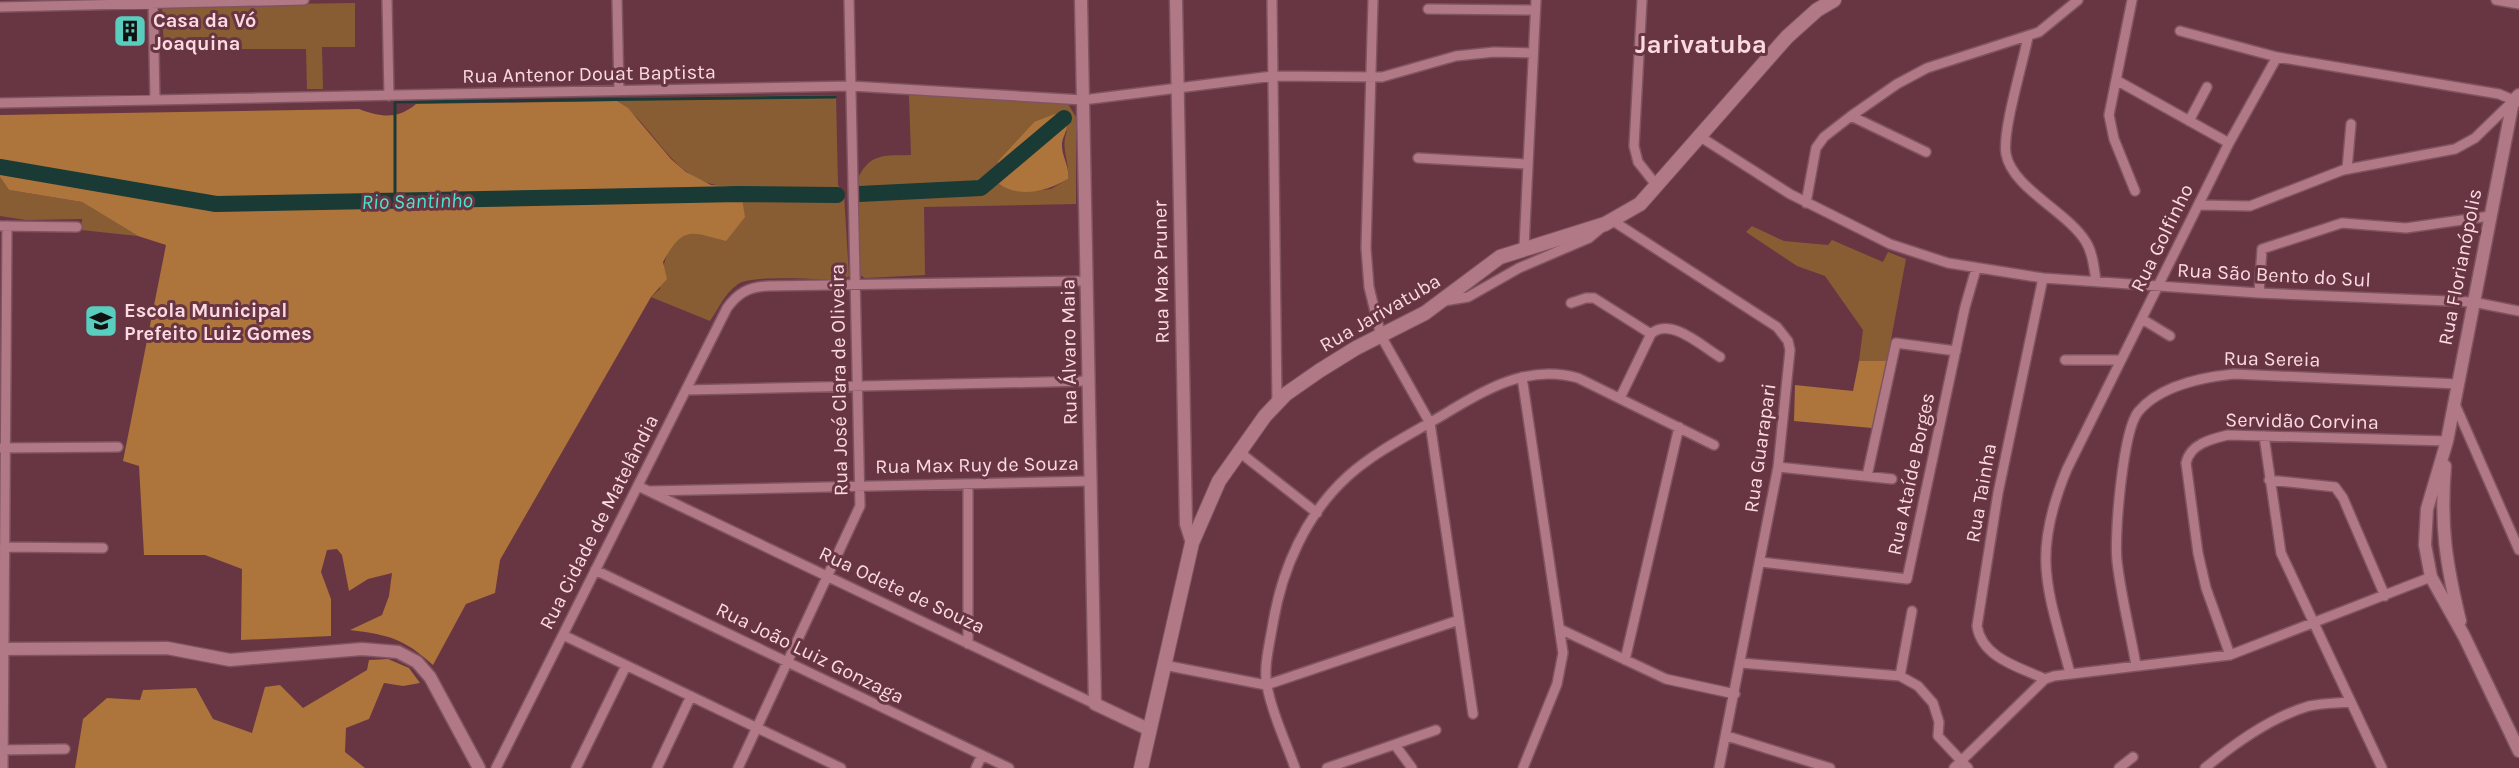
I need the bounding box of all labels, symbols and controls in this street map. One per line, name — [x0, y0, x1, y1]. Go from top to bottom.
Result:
place label: Casa da Vó Joaquina — [153, 9, 256, 55]
building icon: Casa da Vó Joaquina — [112, 13, 148, 49]
district label: Jarivatuba — [1635, 29, 1767, 60]
street label: Rua Antenor Douat Baptista — [462, 60, 716, 88]
street label: Rua Golfinho — [2126, 180, 2198, 296]
street label: Rua Florianópolis — [2434, 187, 2486, 347]
water label: Rio Santinho — [361, 188, 474, 214]
street label: Rua Max Pruner — [1148, 200, 1174, 344]
street label: Rua São Bento do Sul — [2176, 258, 2372, 292]
street label: Rua José Clara de Oliveira — [825, 264, 853, 496]
street label: Rua Jarivatuba — [1315, 269, 1445, 357]
street label: Rua Álvaro Maia — [1055, 279, 1082, 425]
place label: Escola Municipal Prefeito Luiz Gomes — [124, 299, 312, 345]
school or university icon: Escola Municipal Prefeito Luiz Gomes — [83, 303, 119, 339]
street label: Rua Sereia — [2223, 347, 2321, 371]
street label: Rua Guarapari — [1740, 382, 1780, 514]
street label: Rua Ataíde Borges — [1883, 391, 1939, 557]
street label: Servidão Corvina — [2225, 408, 2379, 434]
street label: Rua Cidade de Matelândia — [535, 411, 663, 633]
street label: Rua Tainha — [1961, 442, 2001, 544]
street label: Rua Max Ruy de Souza — [875, 452, 1079, 478]
street label: Rua Odete de Souza — [815, 541, 989, 639]
street label: Rua João Luiz Gonzaga — [712, 597, 908, 709]

